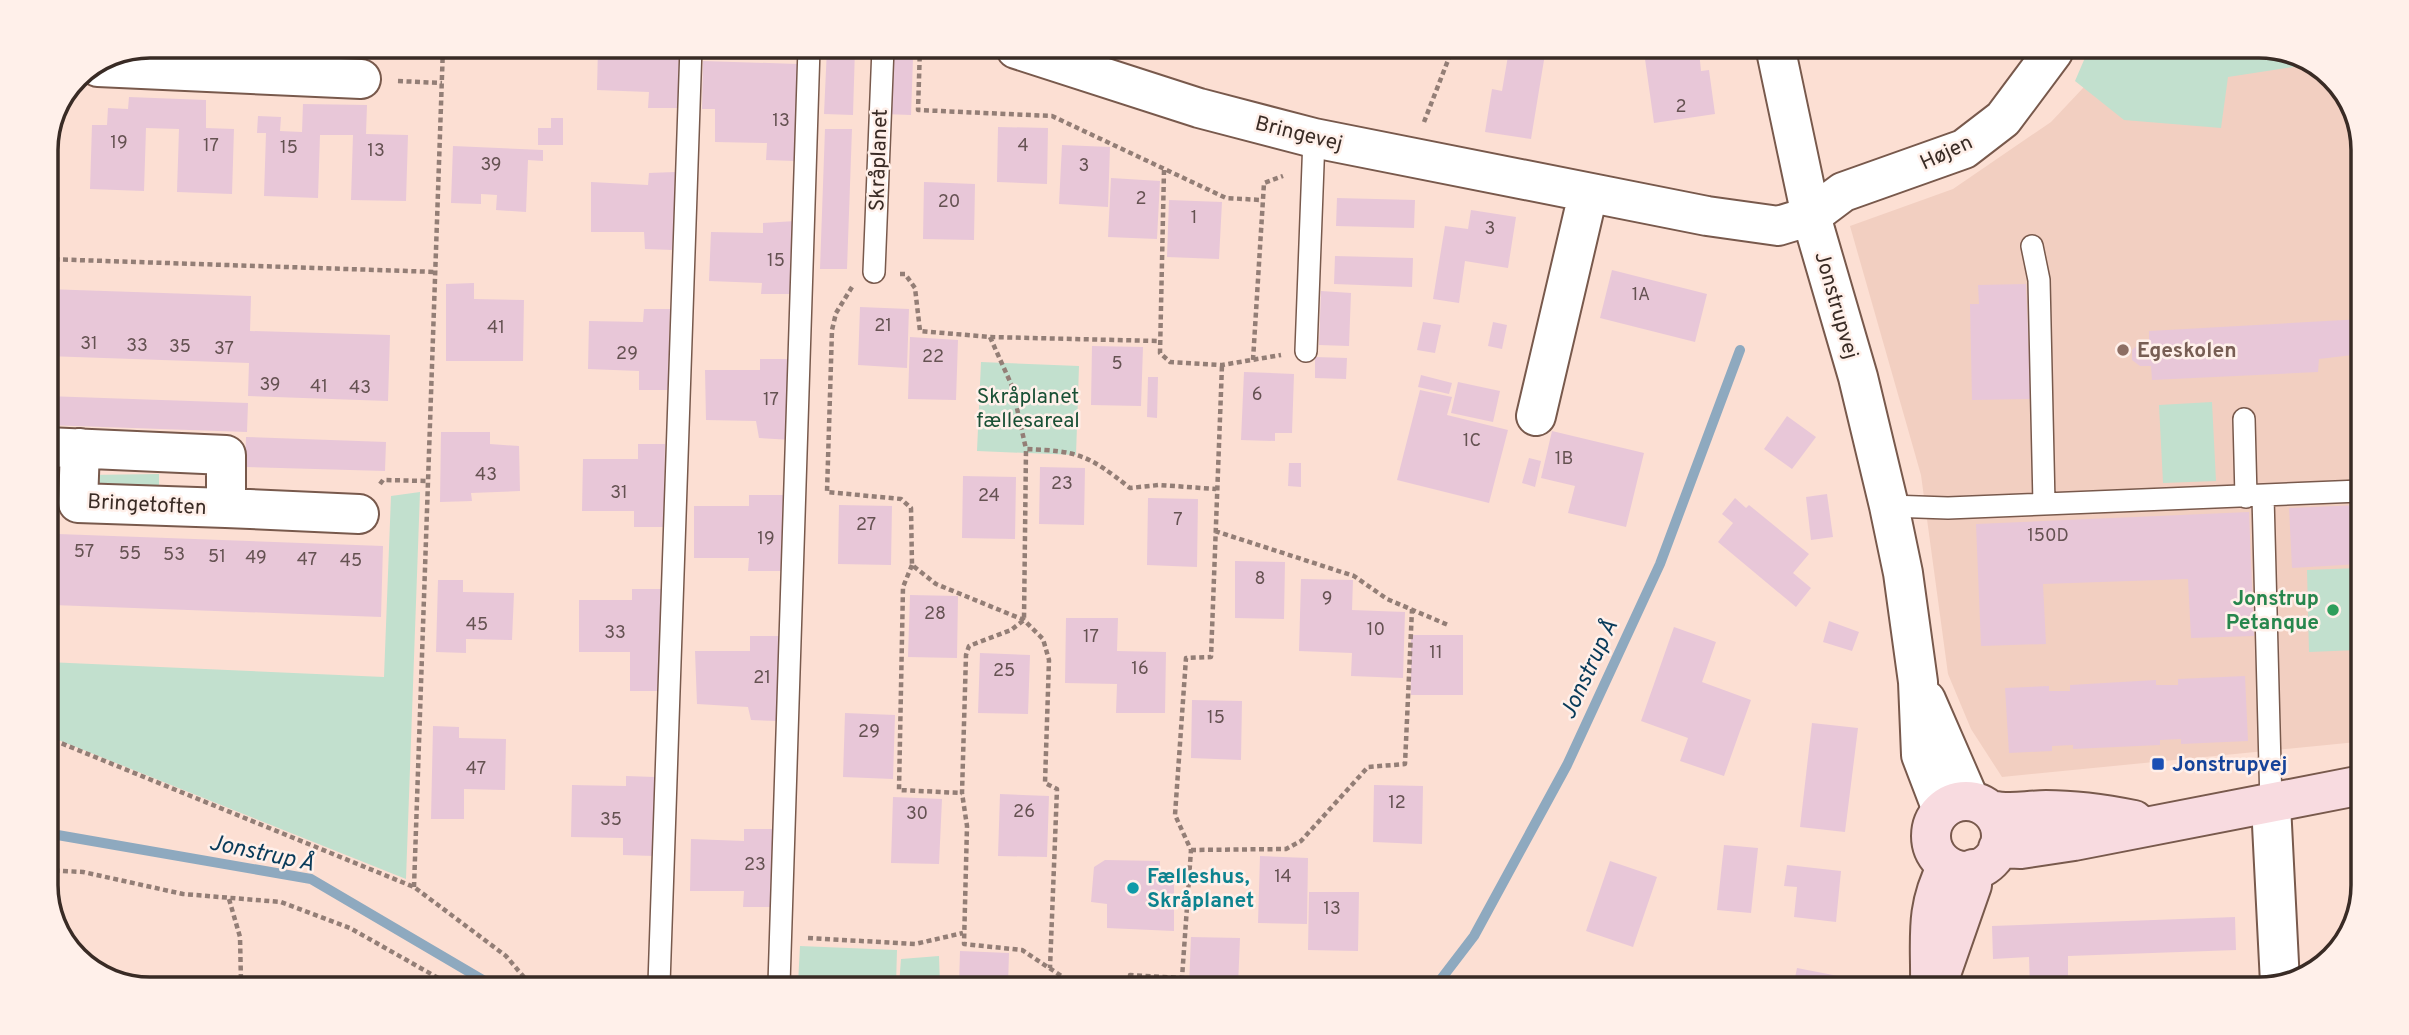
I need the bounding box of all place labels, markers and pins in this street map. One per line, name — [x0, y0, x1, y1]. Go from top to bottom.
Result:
place label: Egeskolen — [2137, 338, 2237, 365]
marker: Egeskolen — [2115, 342, 2131, 358]
place label: Jonstrup Petanque — [2226, 586, 2319, 637]
marker: Jonstrup Petanque — [2325, 602, 2341, 618]
place label: Jonstrupvej — [2172, 752, 2287, 779]
marker: Jonstrupvej — [2150, 756, 2166, 772]
place label: Fælleshus, Skråplanet — [1147, 864, 1254, 915]
marker: Fælleshus, Skråplanet — [1125, 880, 1141, 896]

